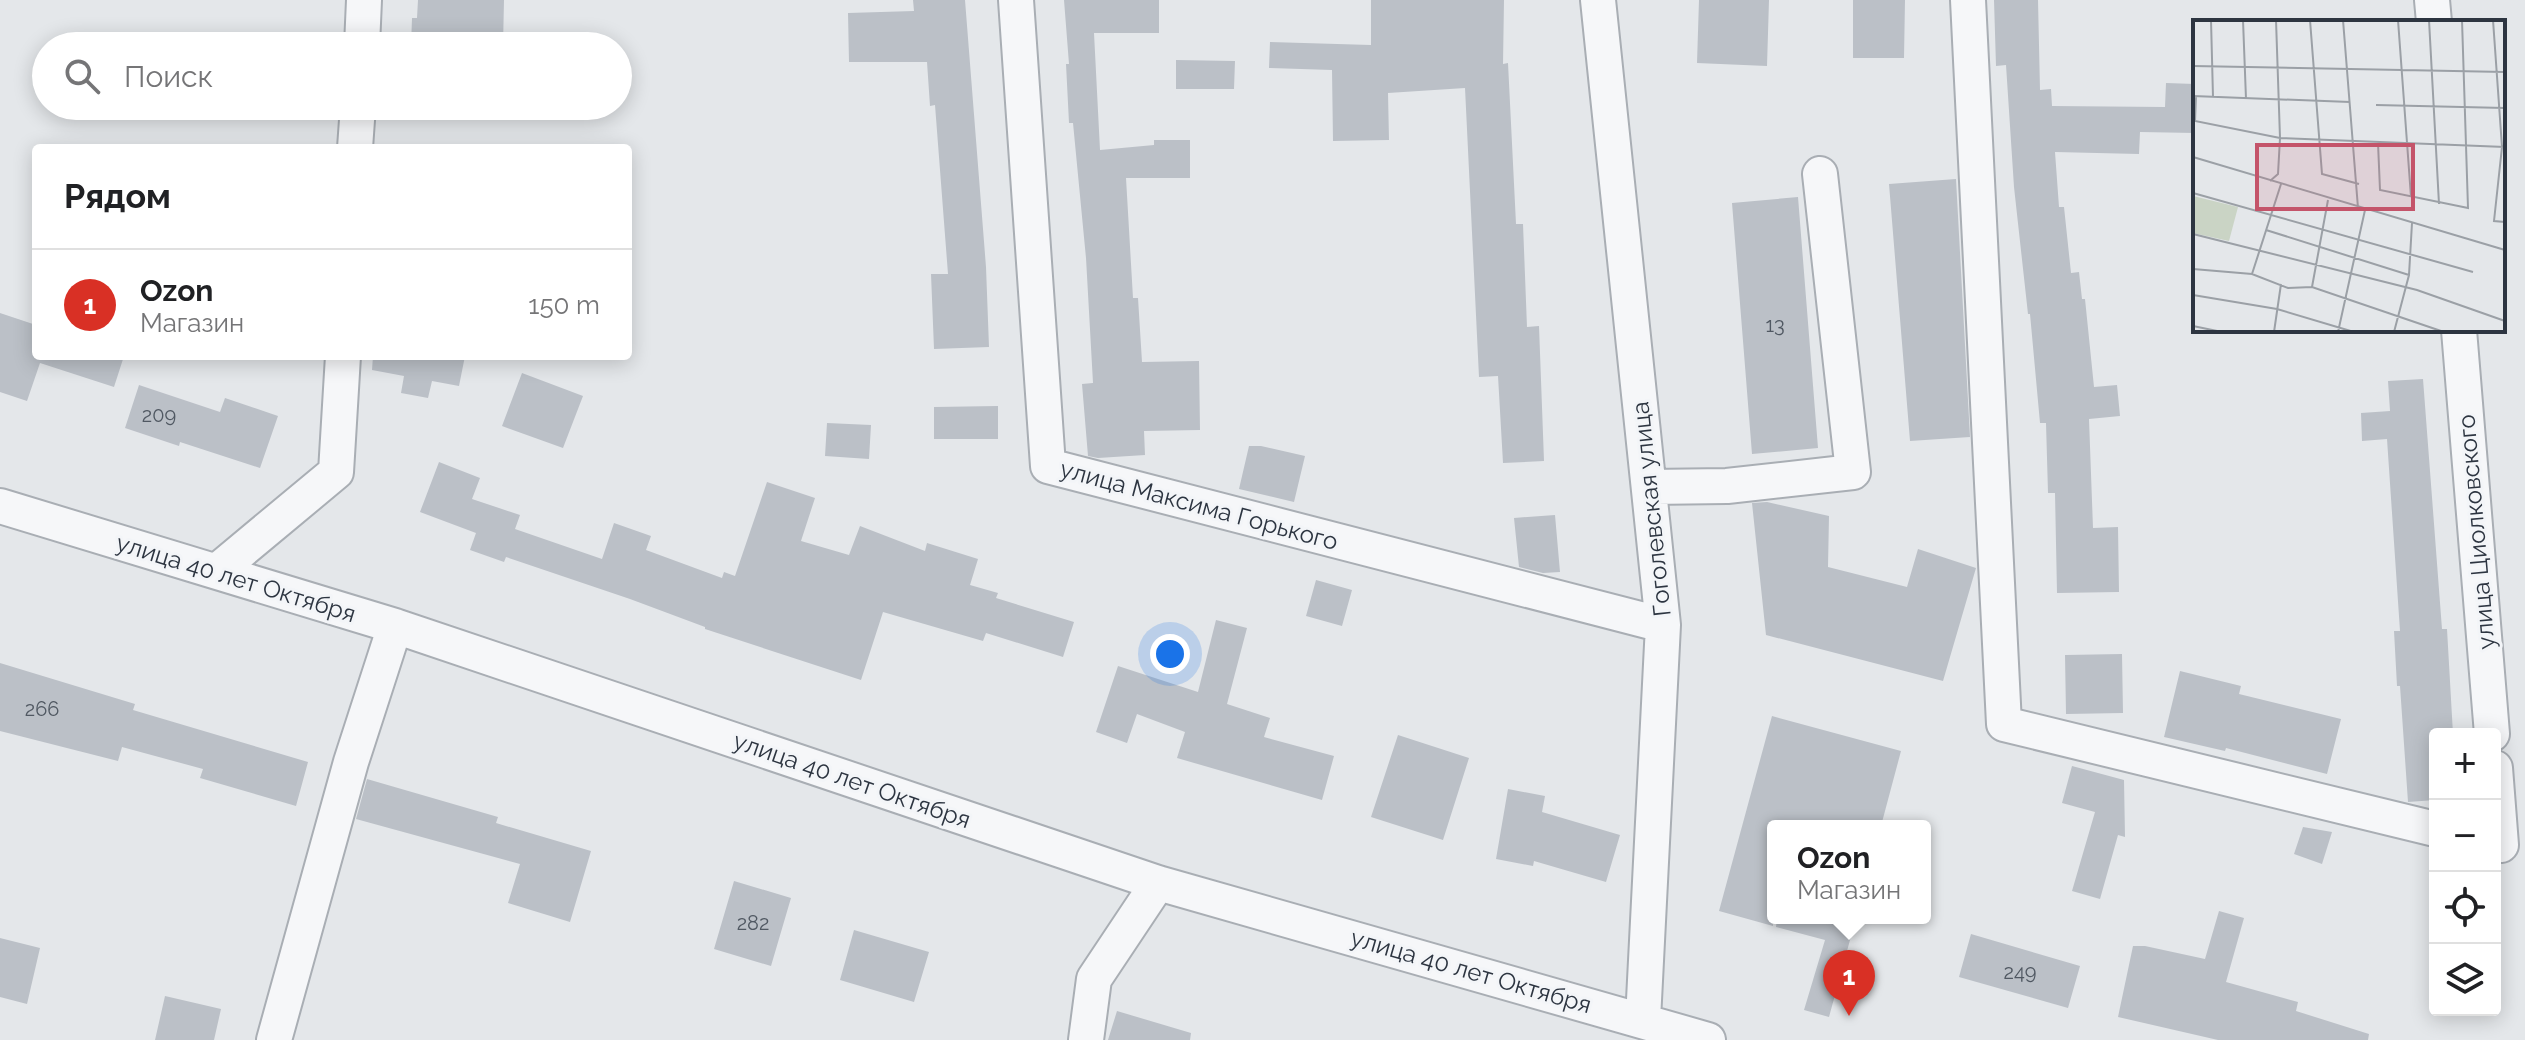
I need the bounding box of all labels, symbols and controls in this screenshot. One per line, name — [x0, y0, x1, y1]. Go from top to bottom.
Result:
inset map — [2193, 20, 2505, 332]
search box — [32, 32, 632, 120]
icon: search — [60, 54, 104, 98]
text: Поиск — [124, 59, 213, 94]
text: Рядом — [64, 176, 171, 216]
text: Ozon — [140, 273, 213, 308]
text: 1 — [84, 290, 96, 320]
text: 150 m — [528, 290, 600, 320]
text: Магазин — [140, 308, 244, 338]
house number: 13 — [1765, 313, 1785, 337]
street label: Гоголевская улица — [1625, 400, 1677, 618]
house number: 209 — [142, 403, 176, 427]
street label: улица Циолковского — [2451, 413, 2501, 651]
street label: улица Максима Горького — [1057, 454, 1341, 556]
street label: улица 40 лет Октября — [113, 528, 359, 628]
your location — [1150, 634, 1190, 674]
house number: 266 — [25, 697, 59, 721]
street label: улица 40 лет Октября — [729, 726, 975, 834]
map controls — [2429, 728, 2501, 1016]
button: + — [2429, 728, 2501, 800]
button: − — [2429, 800, 2501, 872]
popup — [1767, 820, 1931, 924]
text: Ozon — [1797, 840, 1870, 875]
button: locate — [2429, 872, 2501, 944]
text: Магазин — [1797, 875, 1901, 905]
house number: 282 — [737, 911, 769, 935]
street label: улица 40 лет Октября — [1347, 923, 1595, 1019]
button: layers — [2429, 944, 2501, 1016]
pin: 1 — [1823, 950, 1875, 1016]
house number: 249 — [2003, 960, 2037, 984]

